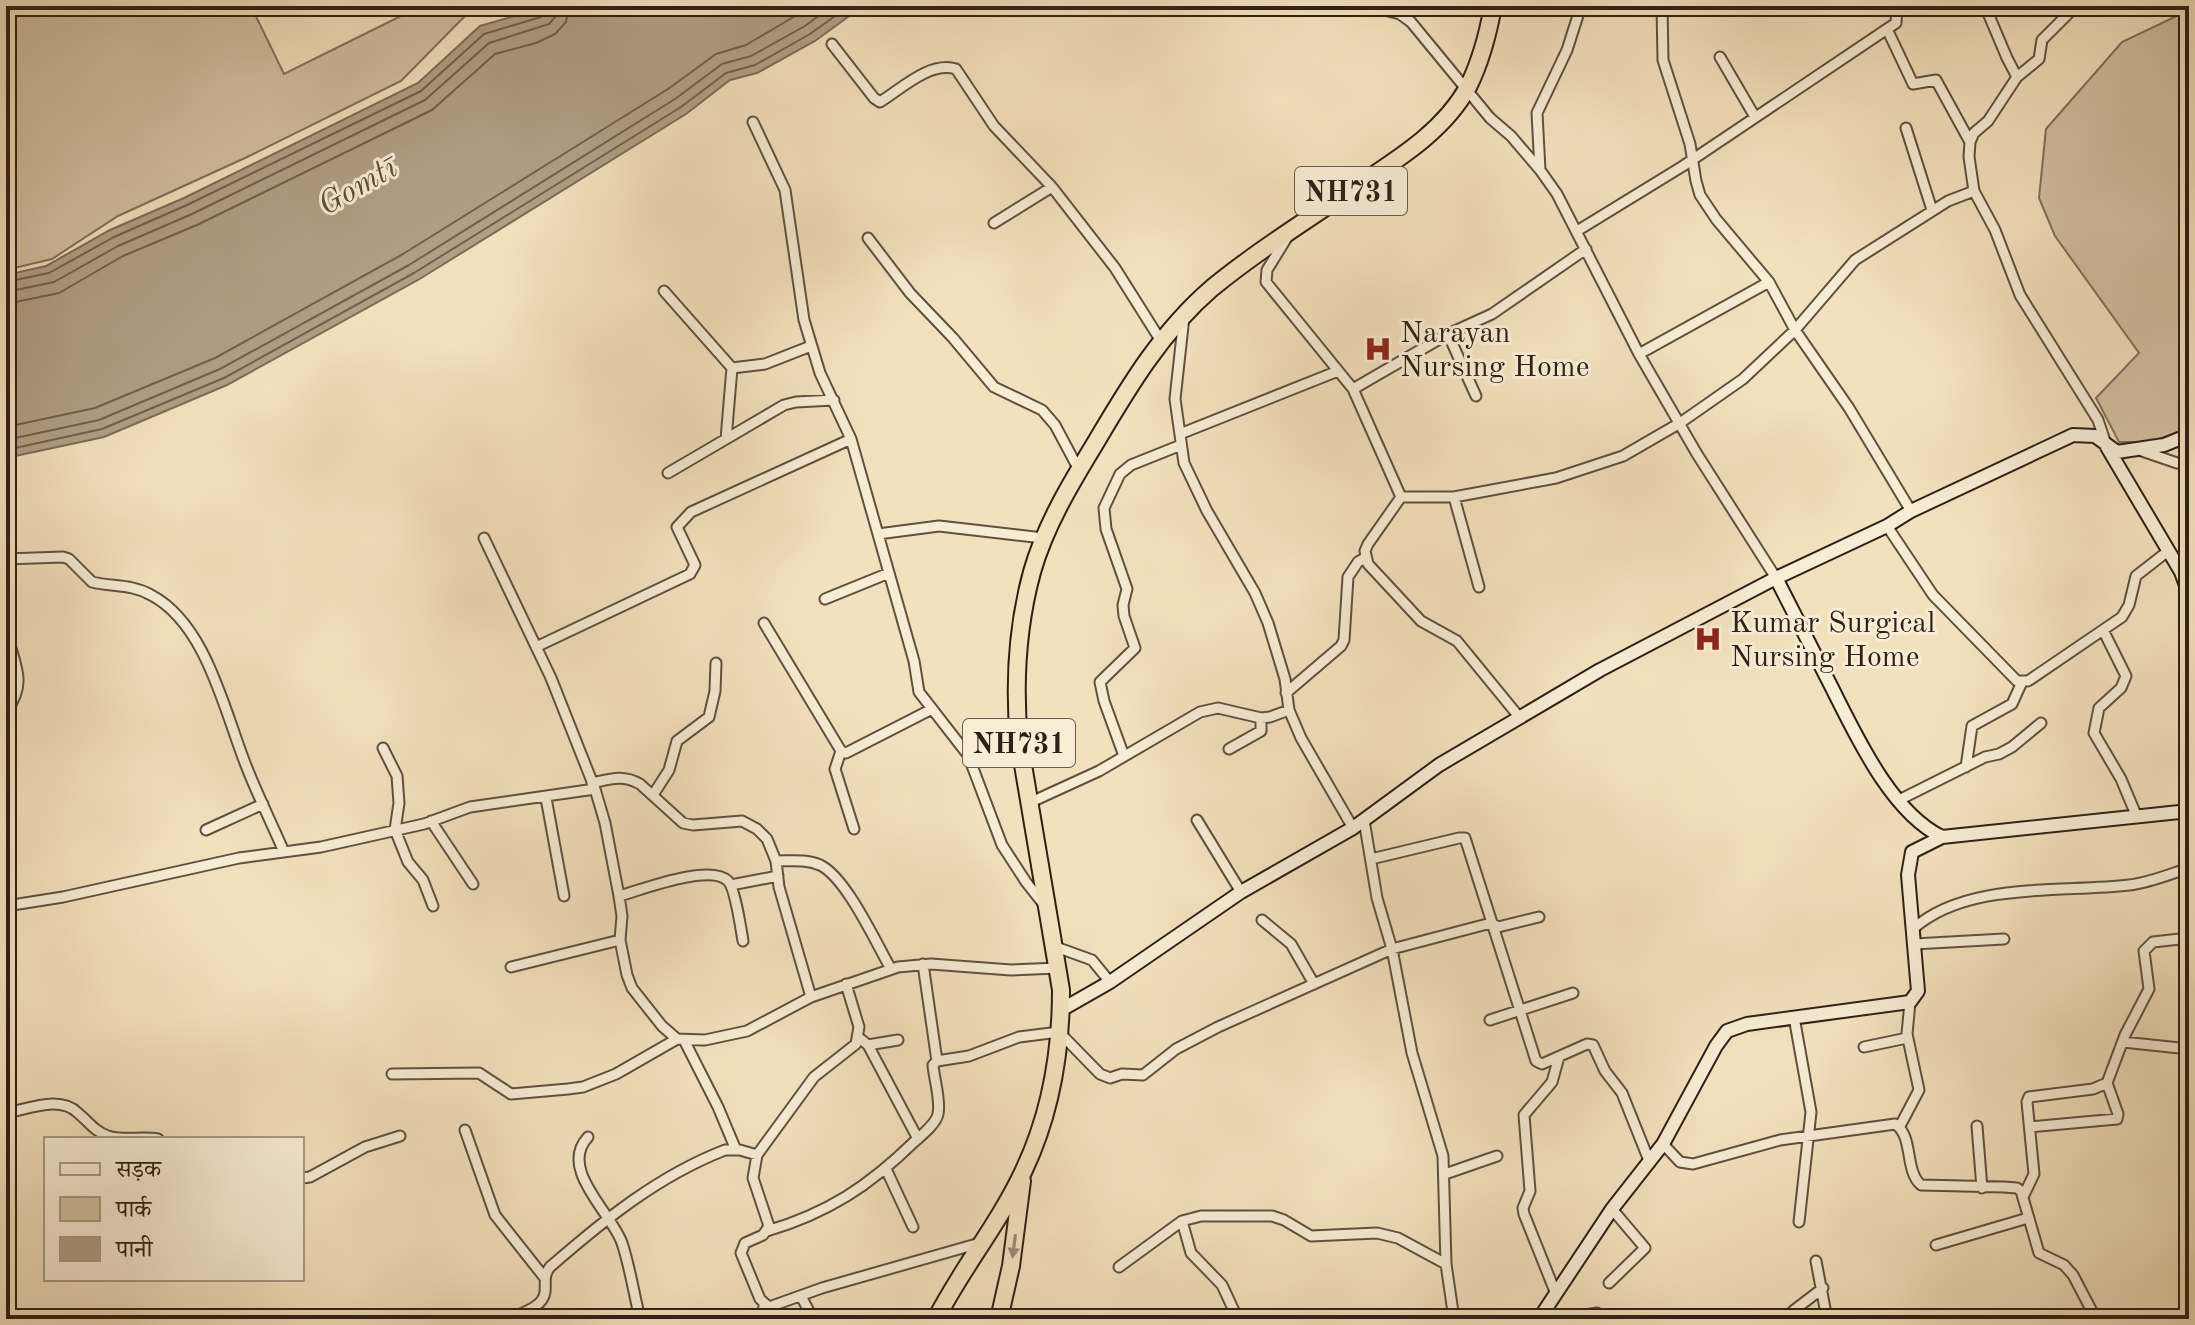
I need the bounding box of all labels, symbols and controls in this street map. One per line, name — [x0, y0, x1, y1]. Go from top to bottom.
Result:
water label: Gomtī — [314, 151, 405, 223]
road number: NH731 — [1295, 167, 1407, 215]
place label: Narayan Nursing Home — [1400, 319, 1589, 383]
hospital icon: Narayan Nursing Home — [1363, 334, 1393, 364]
place label: Kumar Surgical Nursing Home — [1730, 609, 1935, 673]
hospital icon: Kumar Surgical Nursing Home — [1693, 624, 1723, 654]
road number: NH731 — [963, 719, 1075, 767]
legend — [44, 1137, 304, 1281]
text: सड़क — [115, 1159, 163, 1183]
text: पार्क — [115, 1195, 153, 1223]
one-way arrow — [1007, 1234, 1020, 1259]
text: पानी — [115, 1235, 154, 1263]

